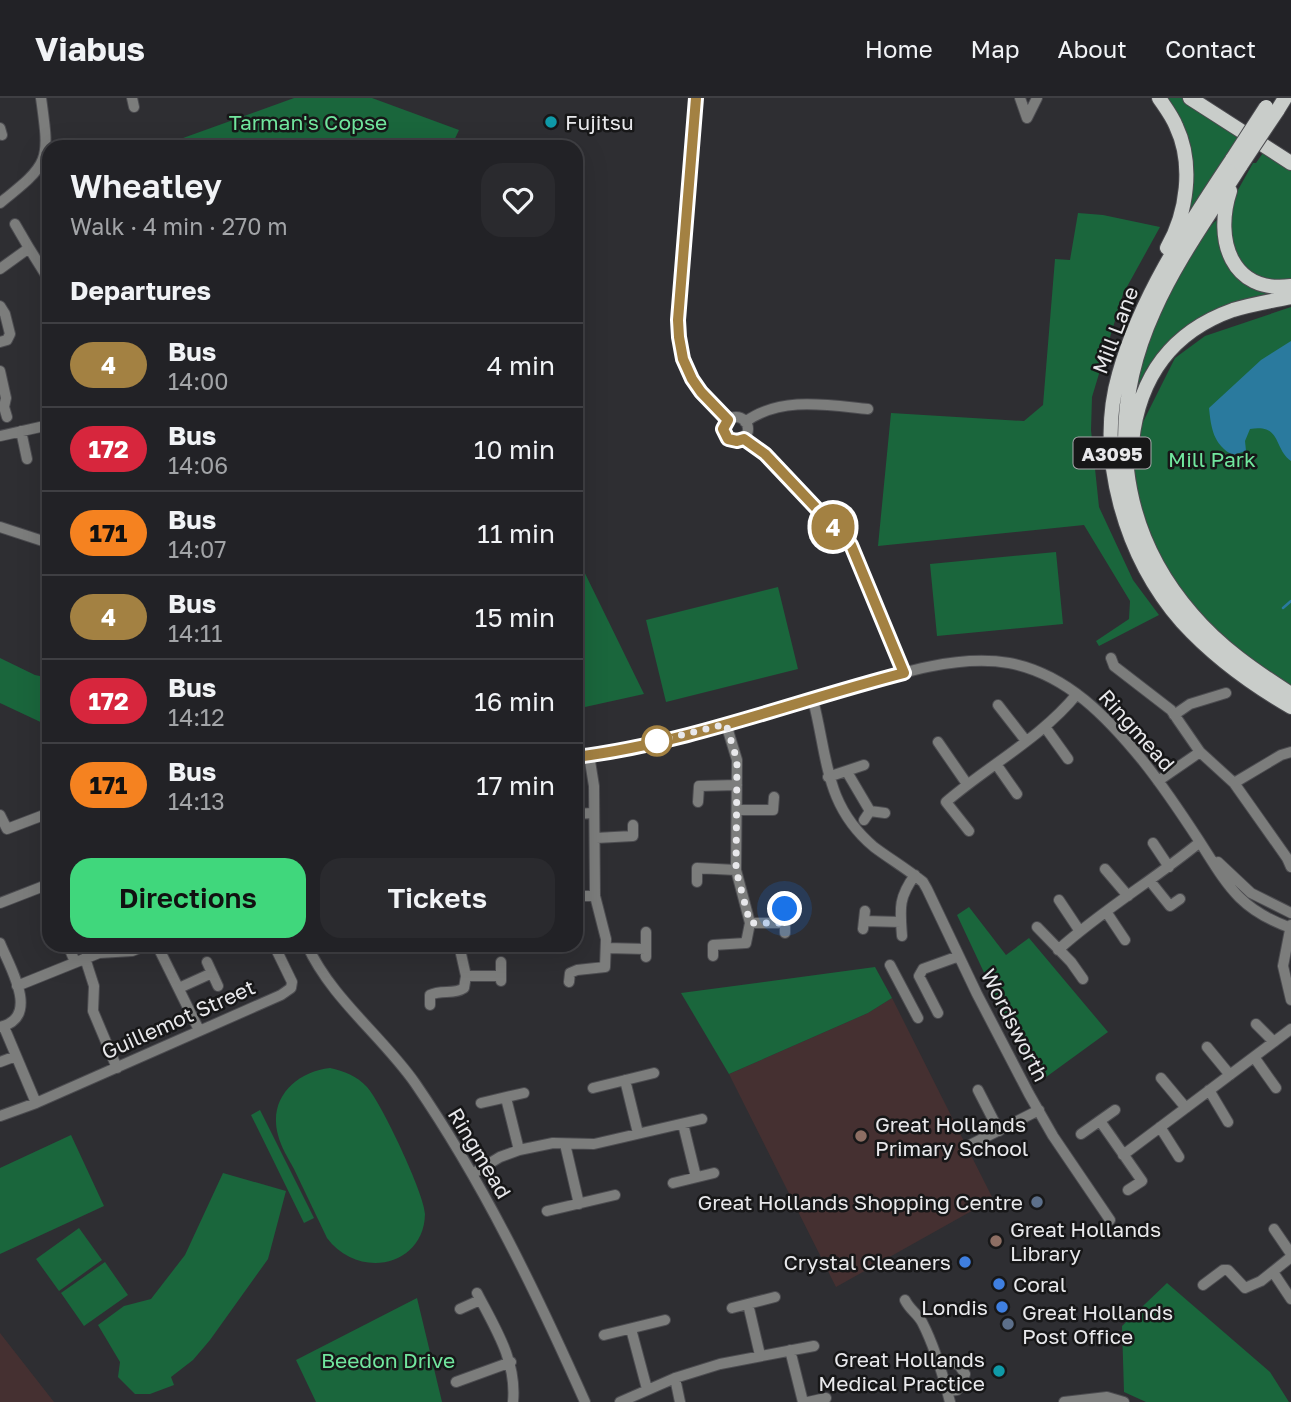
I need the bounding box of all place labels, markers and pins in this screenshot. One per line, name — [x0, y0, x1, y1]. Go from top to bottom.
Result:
place label: Fujitsu — [565, 109, 634, 135]
marker: Fujitsu — [543, 114, 559, 130]
unlabelled marker — [642, 726, 672, 756]
place label: Great Hollands Primary School — [875, 1111, 1029, 1161]
marker: Great Hollands Primary School — [853, 1128, 869, 1144]
place label: Great Hollands Shopping Centre — [697, 1189, 1023, 1215]
marker: Great Hollands Shopping Centre — [1029, 1194, 1045, 1210]
place label: Great Hollands Library — [1010, 1216, 1161, 1266]
marker: Great Hollands Library — [988, 1233, 1004, 1249]
place label: Crystal Cleaners — [784, 1249, 951, 1275]
marker: Crystal Cleaners — [957, 1254, 973, 1270]
place label: Coral — [1013, 1271, 1066, 1297]
marker: Coral — [991, 1276, 1007, 1292]
place label: Londis — [921, 1294, 988, 1320]
marker: Londis — [994, 1299, 1010, 1315]
place label: Great Hollands Post Office — [1022, 1299, 1173, 1349]
marker: Great Hollands Post Office — [1000, 1316, 1016, 1332]
place label: Great Hollands Medical Practice — [818, 1346, 985, 1396]
marker: Great Hollands Medical Practice — [991, 1363, 1007, 1379]

